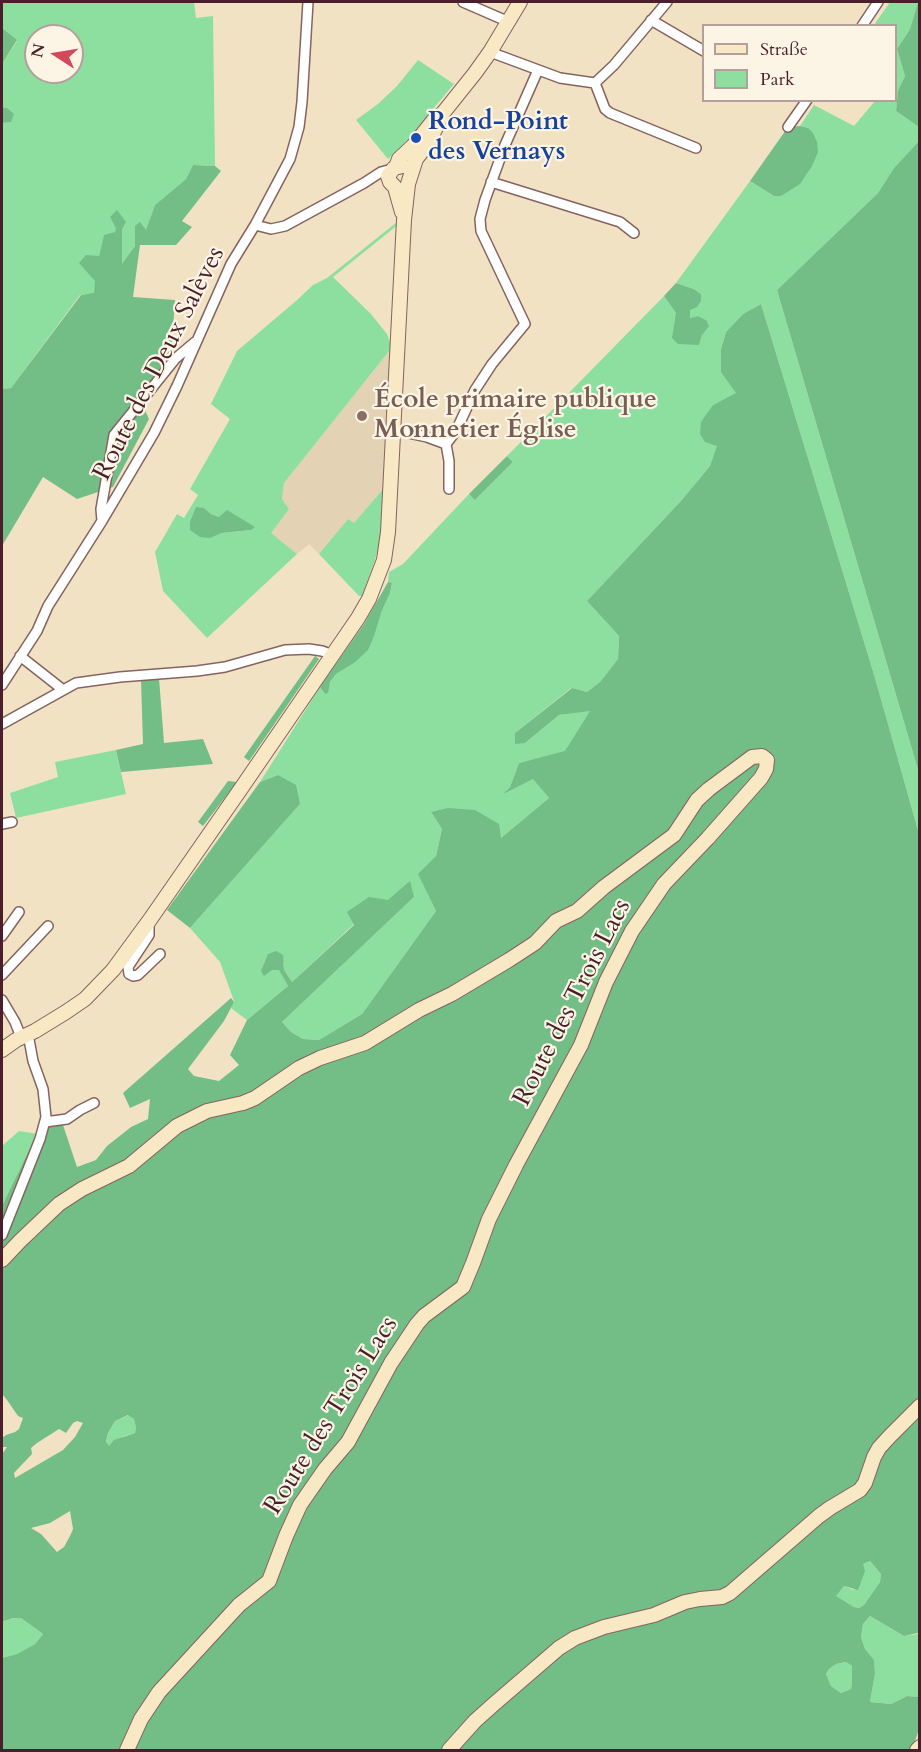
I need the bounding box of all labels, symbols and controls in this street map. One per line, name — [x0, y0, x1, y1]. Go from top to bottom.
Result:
north arrow — [24, 24, 84, 84]
legend — [702, 24, 897, 102]
text: Straße — [760, 37, 808, 62]
text: N — [26, 42, 51, 60]
text: Park — [760, 67, 795, 92]
place label: Rond-Point des Vernays — [428, 107, 568, 168]
marker: Rond-Point des Vernays — [409, 131, 423, 145]
street label: Route des Deux Salèves — [88, 242, 232, 486]
place label: École primaire publique Monnetier Église — [374, 385, 657, 446]
marker: École primaire publique Monnetier Église — [355, 409, 369, 423]
street label: Route des Trois Lacs — [507, 894, 639, 1112]
street label: Route des Trois Lacs — [258, 1311, 406, 1521]

